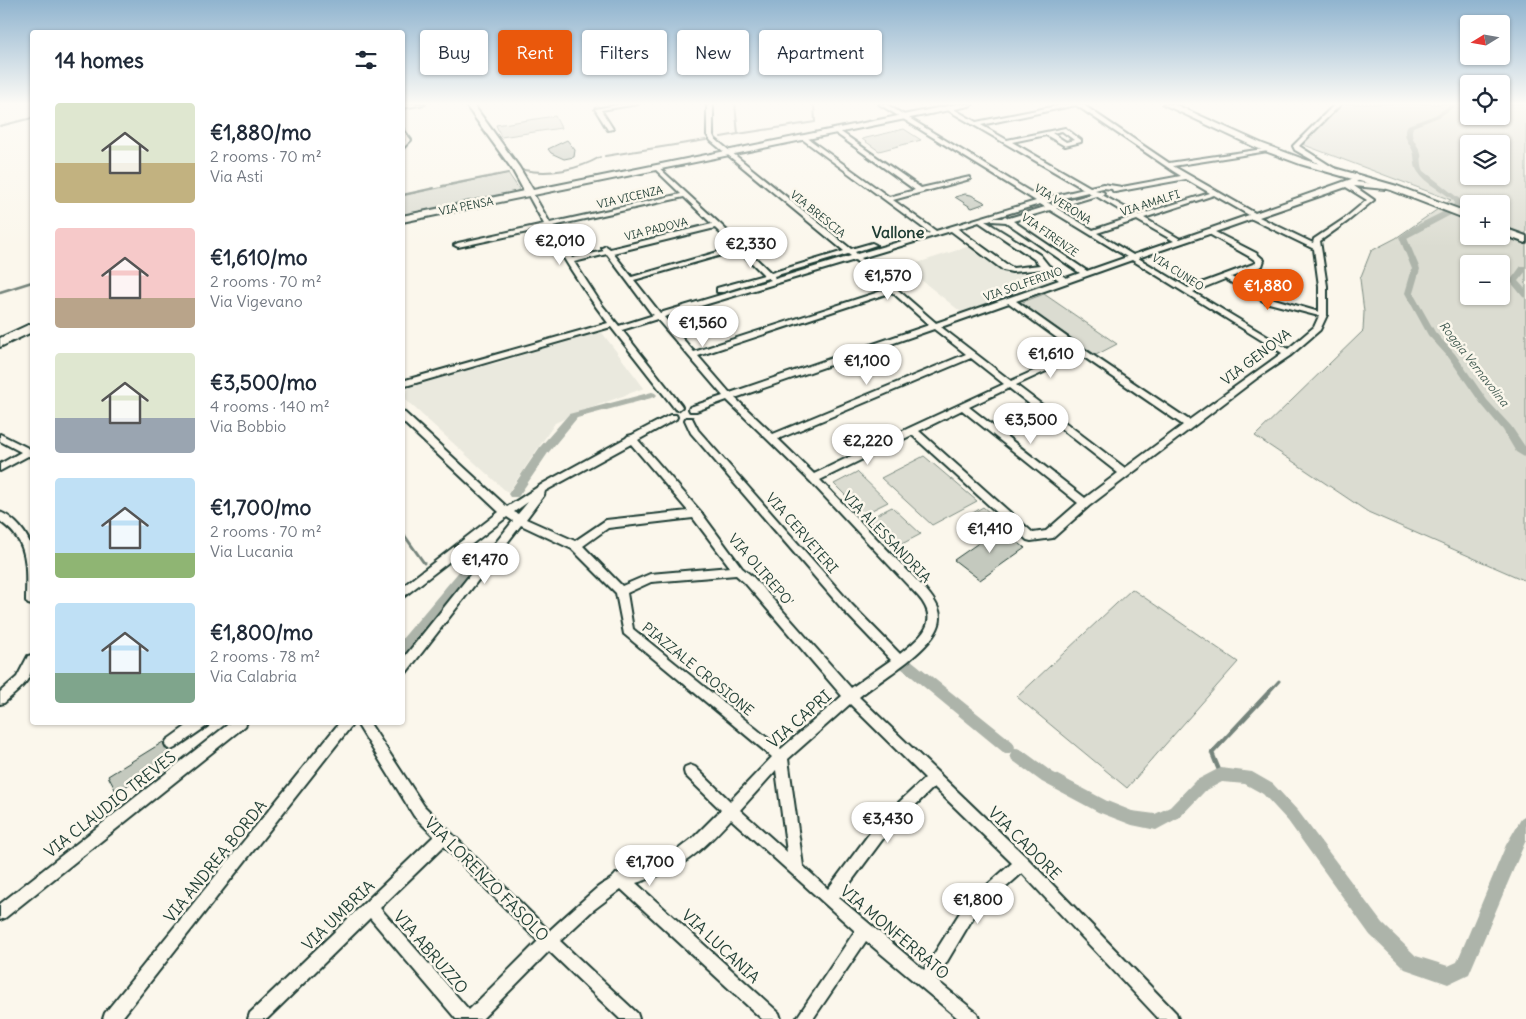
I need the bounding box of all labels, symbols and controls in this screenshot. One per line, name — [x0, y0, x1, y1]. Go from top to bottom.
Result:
north arrow — [1460, 15, 1510, 65]
map controls — [1460, 15, 1510, 305]
chip: Buy — [420, 30, 488, 75]
chip: Rent — [498, 30, 572, 75]
chip: Filters — [582, 30, 667, 75]
chip: New — [677, 30, 749, 75]
chip: Apartment — [759, 30, 882, 75]
icon: filters — [352, 46, 380, 74]
text: 14 homes — [55, 47, 144, 74]
button: locate — [1460, 75, 1510, 125]
text: €1,880/mo — [210, 119, 311, 146]
icon: home — [95, 123, 155, 183]
button: layers — [1460, 135, 1510, 185]
text: 2 rooms · 70 m² — [210, 146, 322, 166]
text: Via Asti — [210, 166, 263, 186]
street label: VIA VERONA — [1032, 181, 1094, 227]
street label: VIA VICENZA — [596, 183, 664, 211]
street label: VIA BRESCIA — [787, 187, 849, 241]
street label: VIA AMALFI — [1119, 187, 1182, 219]
street label: VIA PENSA — [438, 194, 494, 218]
button: + — [1460, 195, 1510, 245]
street label: VIA FIRENZE — [1019, 210, 1081, 260]
street label: VIA PADOVA — [623, 214, 689, 244]
district label: Vallone — [872, 222, 925, 242]
pin: €2,010 — [519, 224, 601, 266]
pin: €2,330 — [710, 226, 792, 269]
text: €2,010 — [535, 230, 585, 250]
text: €2,330 — [725, 233, 777, 253]
text: €1,610/mo — [210, 244, 308, 271]
icon: home — [95, 248, 155, 308]
street label: VIA CUNEO — [1149, 251, 1207, 293]
button: − — [1460, 255, 1510, 305]
pin: €1,570 — [847, 258, 929, 301]
street label: VIA SOLFERINO — [982, 264, 1064, 304]
text: €1,570 — [864, 265, 912, 285]
pin: €1,880 — [1227, 268, 1309, 311]
text: 2 rooms · 70 m² — [210, 271, 322, 291]
text: €1,880 — [1244, 275, 1292, 295]
text: Via Vigevano — [210, 291, 303, 311]
pin: €1,560 — [662, 306, 744, 348]
text: €1,560 — [679, 312, 727, 332]
water label: Roggia Vernavolina — [1436, 318, 1513, 410]
street label: VIA GENOVA — [1217, 325, 1295, 389]
pin: €1,610 — [1010, 336, 1092, 379]
text: €1,610 — [1028, 343, 1074, 363]
pin: €1,100 — [826, 344, 908, 386]
text: €1,100 — [844, 350, 890, 370]
text: €3,500/mo — [210, 369, 317, 396]
icon: home — [95, 373, 155, 433]
text: 4 rooms · 140 m² — [210, 396, 330, 416]
pin: €3,500 — [990, 402, 1072, 445]
text: €3,500 — [1005, 409, 1058, 429]
text: Via Bobbio — [210, 416, 286, 436]
pin: €2,220 — [827, 424, 909, 466]
text: €2,220 — [843, 430, 893, 450]
street label: VIA ALESSANDRIA — [839, 488, 935, 586]
street label: VIA CERVETERI — [762, 489, 842, 577]
text: €1,700/mo — [210, 494, 311, 521]
icon: home — [95, 498, 155, 558]
pin: €1,410 — [949, 512, 1031, 554]
text: €1,410 — [967, 518, 1013, 538]
text: 2 rooms · 70 m² — [210, 521, 322, 541]
street label: VIA OLTREPO' — [724, 530, 798, 610]
text: Via Lucania — [210, 541, 293, 561]
pin: €1,470 — [444, 542, 526, 585]
text: €1,470 — [462, 549, 508, 569]
street label: PIAZZALE CROSIONE — [638, 618, 758, 720]
text: €1,800/mo — [210, 619, 313, 646]
icon: home — [95, 623, 155, 683]
text: 2 rooms · 78 m² — [210, 646, 320, 666]
text: Via Calabria — [210, 666, 297, 686]
street label: VIA CAPRI — [763, 686, 835, 752]
street label: VIA CLAUDIO TREVES — [40, 746, 180, 862]
street label: VIA ANDREA BORDA — [159, 796, 271, 926]
pin: €3,430 — [847, 802, 929, 844]
street label: VIA CADORE — [984, 802, 1066, 884]
text: €3,430 — [862, 808, 914, 828]
street label: VIA LORENZO FASOLO — [421, 813, 553, 945]
pin: €1,700 — [609, 844, 691, 887]
text: €1,700 — [626, 851, 674, 871]
street label: VIA UMBRIA — [298, 876, 378, 954]
street label: VIA MONFERRATO — [836, 881, 954, 983]
pin: €1,800 — [937, 882, 1019, 925]
text: €1,800 — [953, 889, 1003, 909]
street label: VIA LUCANIA — [678, 905, 764, 987]
street label: VIA ABRUZZO — [390, 906, 472, 998]

